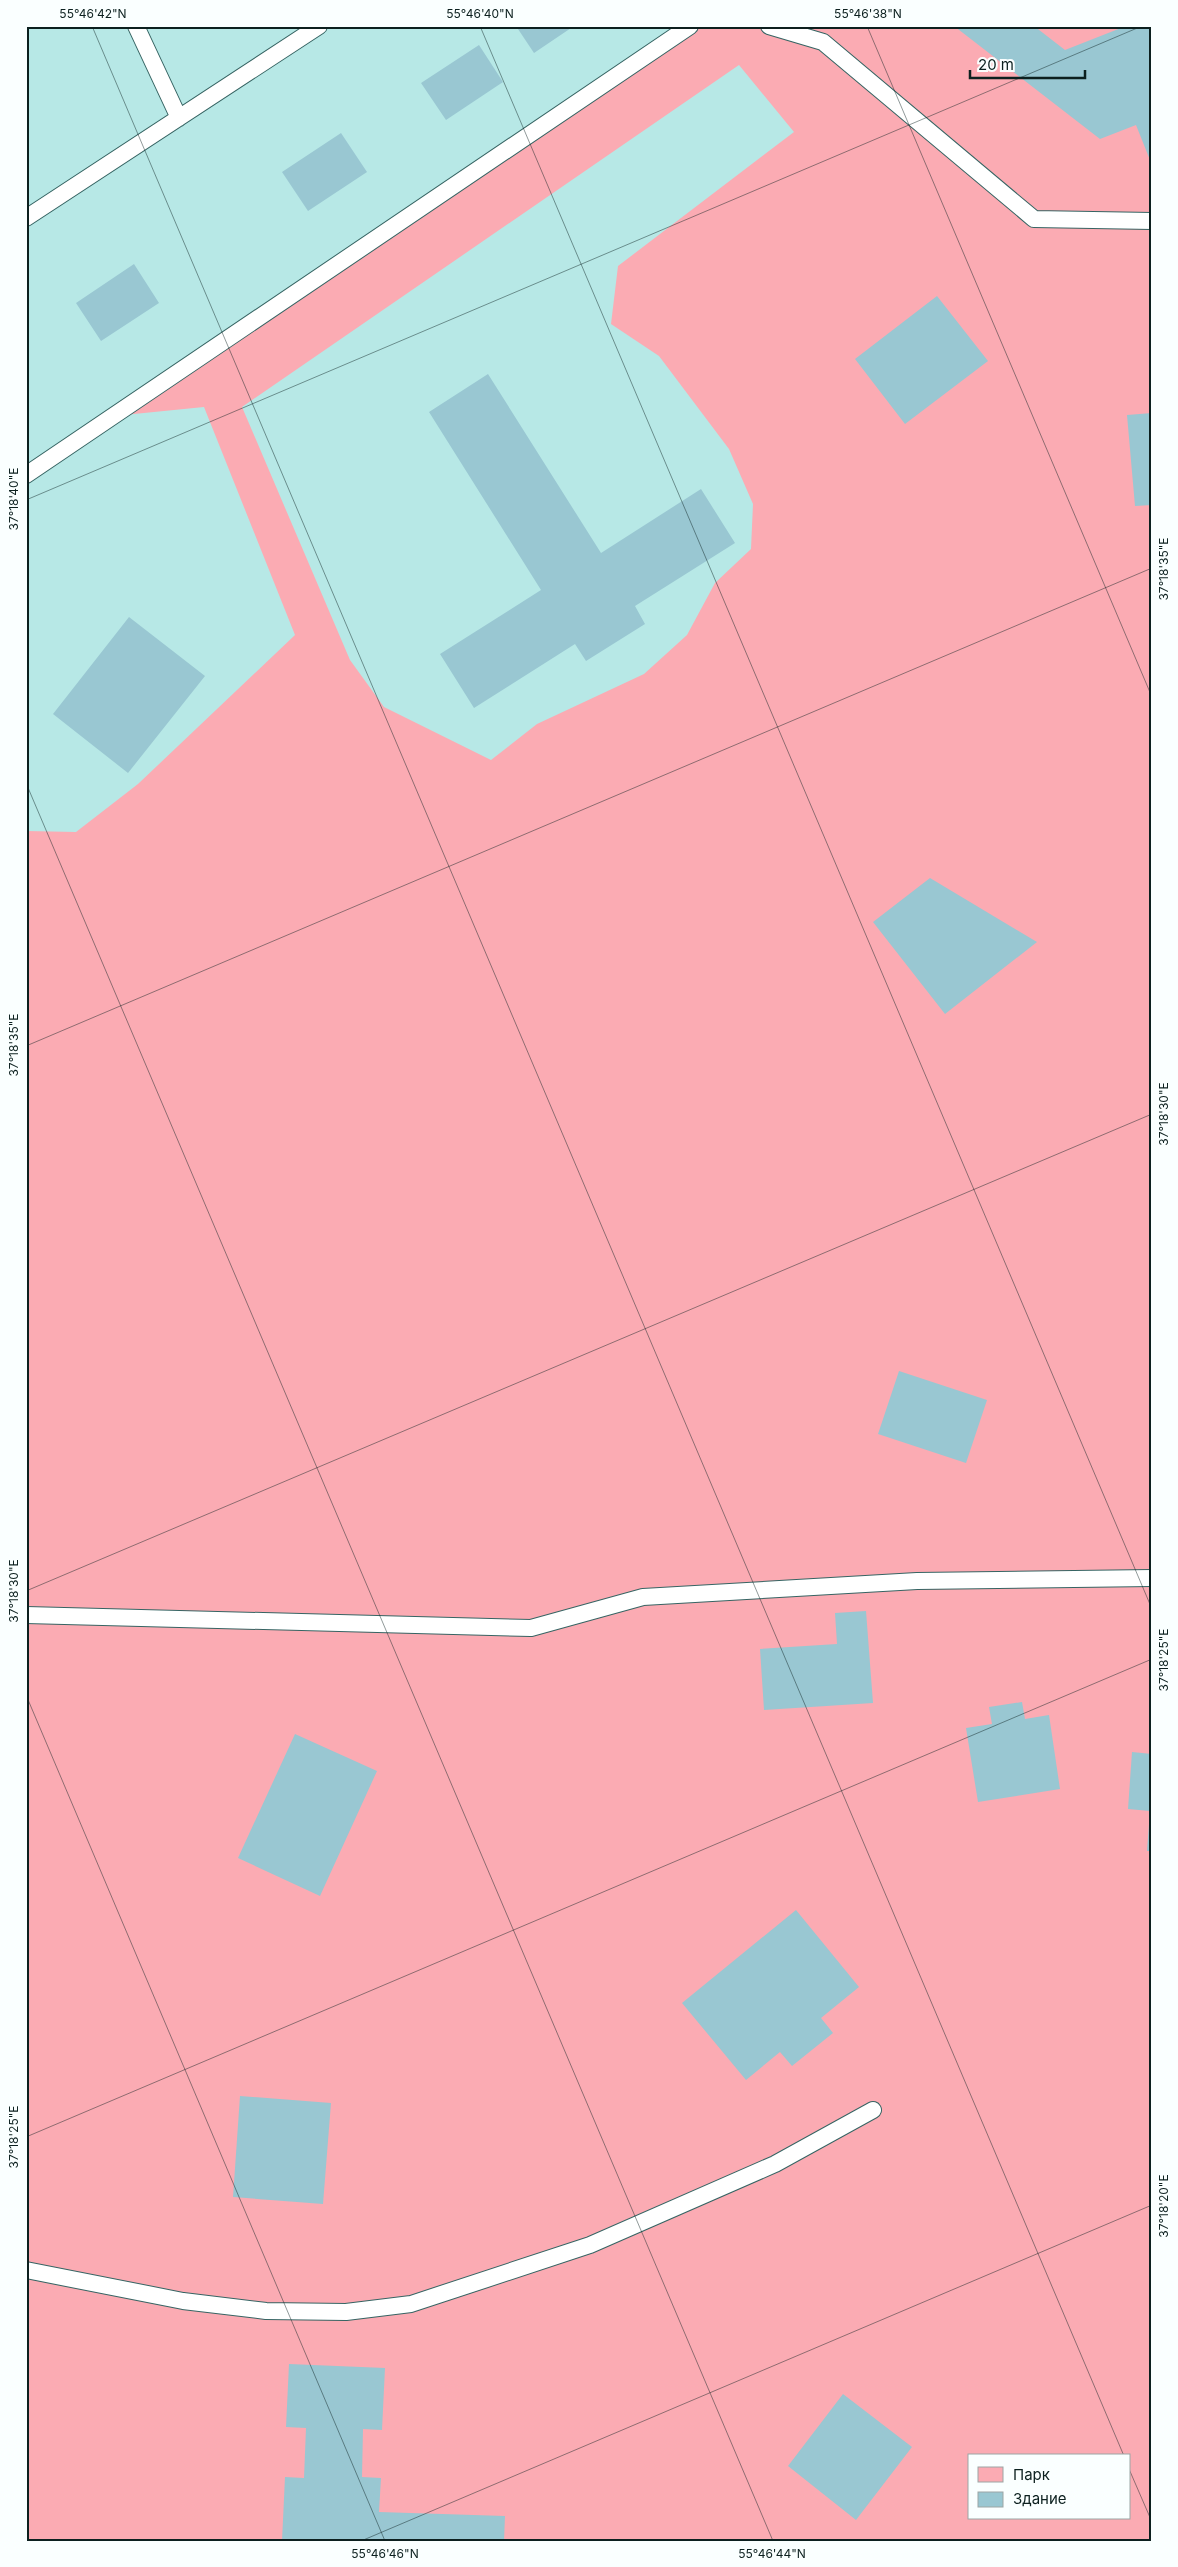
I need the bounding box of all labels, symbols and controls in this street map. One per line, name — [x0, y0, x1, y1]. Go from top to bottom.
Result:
text: 55°46'42"N — [59, 6, 127, 21]
text: 55°46'40"N — [446, 6, 514, 21]
text: 55°46'38"N — [834, 6, 902, 21]
scale bar — [970, 48, 1086, 80]
text: 20 m — [978, 55, 1014, 74]
text: 37°18'40"E — [6, 468, 21, 530]
text: 37°18'35"E — [1156, 537, 1171, 601]
text: 37°18'35"E — [6, 1013, 21, 1077]
text: 37°18'30"E — [1156, 1082, 1171, 1146]
text: 37°18'30"E — [6, 1559, 21, 1623]
text: 37°18'25"E — [1156, 1629, 1171, 1692]
text: 37°18'25"E — [6, 2106, 21, 2169]
text: 37°18'20"E — [1156, 2174, 1171, 2238]
legend — [968, 2454, 1130, 2520]
text: Парк — [1013, 2465, 1050, 2484]
text: Здание — [1013, 2489, 1067, 2508]
text: 55°46'46"N — [351, 2546, 419, 2561]
text: 55°46'44"N — [738, 2546, 806, 2561]

